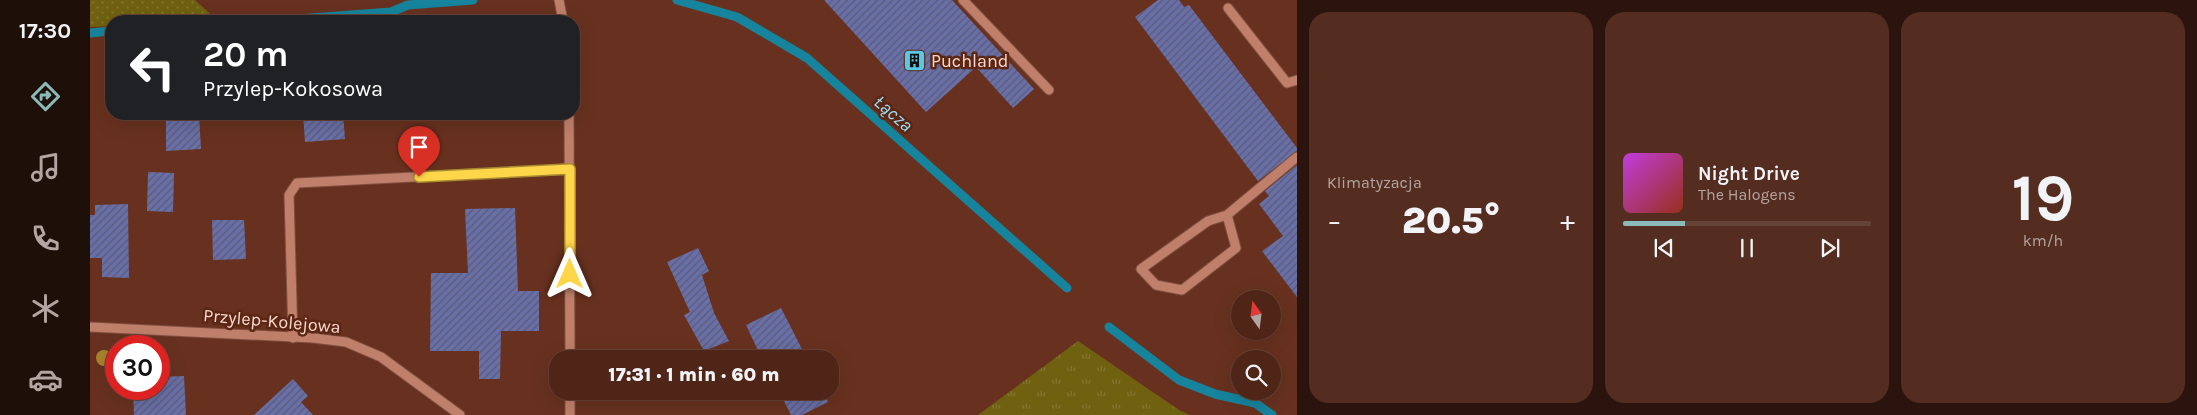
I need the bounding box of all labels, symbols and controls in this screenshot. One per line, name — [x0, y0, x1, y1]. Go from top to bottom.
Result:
text: 17:30 — [19, 18, 71, 44]
text: 20 m — [203, 34, 288, 75]
icon: left — [120, 35, 185, 100]
building icon: Puchland — [903, 49, 927, 73]
place label: Puchland — [931, 50, 1009, 72]
text: Przylep-Kokosowa — [203, 76, 383, 102]
icon: directions — [28, 79, 63, 114]
water label: Łącza — [870, 91, 917, 137]
pin — [398, 126, 440, 177]
icon: arrive — [405, 133, 433, 161]
icon: music — [28, 150, 63, 185]
text: 19 — [2012, 160, 2074, 236]
text: Night Drive — [1698, 163, 1800, 185]
text: Klimatyzacja — [1327, 173, 1422, 192]
text: The Halogens — [1698, 185, 1796, 204]
text: 20.5° — [1402, 198, 1500, 243]
text: − — [1327, 204, 1342, 237]
text: + — [1560, 204, 1575, 237]
icon: phone — [28, 221, 63, 256]
text: km/h — [2023, 231, 2063, 250]
icon: previous — [1650, 234, 1678, 262]
icon: pause — [1733, 234, 1761, 262]
icon: next — [1816, 234, 1844, 262]
position arrow — [543, 247, 595, 299]
north arrow — [1231, 290, 1281, 340]
map controls — [1231, 290, 1281, 400]
icon: climate — [28, 291, 63, 326]
street label: Przylep-Kolejowa — [202, 304, 342, 338]
speed limit sign: 30 — [105, 335, 170, 400]
button: search — [1231, 350, 1281, 400]
icon: car — [28, 362, 63, 397]
text: 17:31 · 1 min · 60 m — [608, 364, 780, 386]

